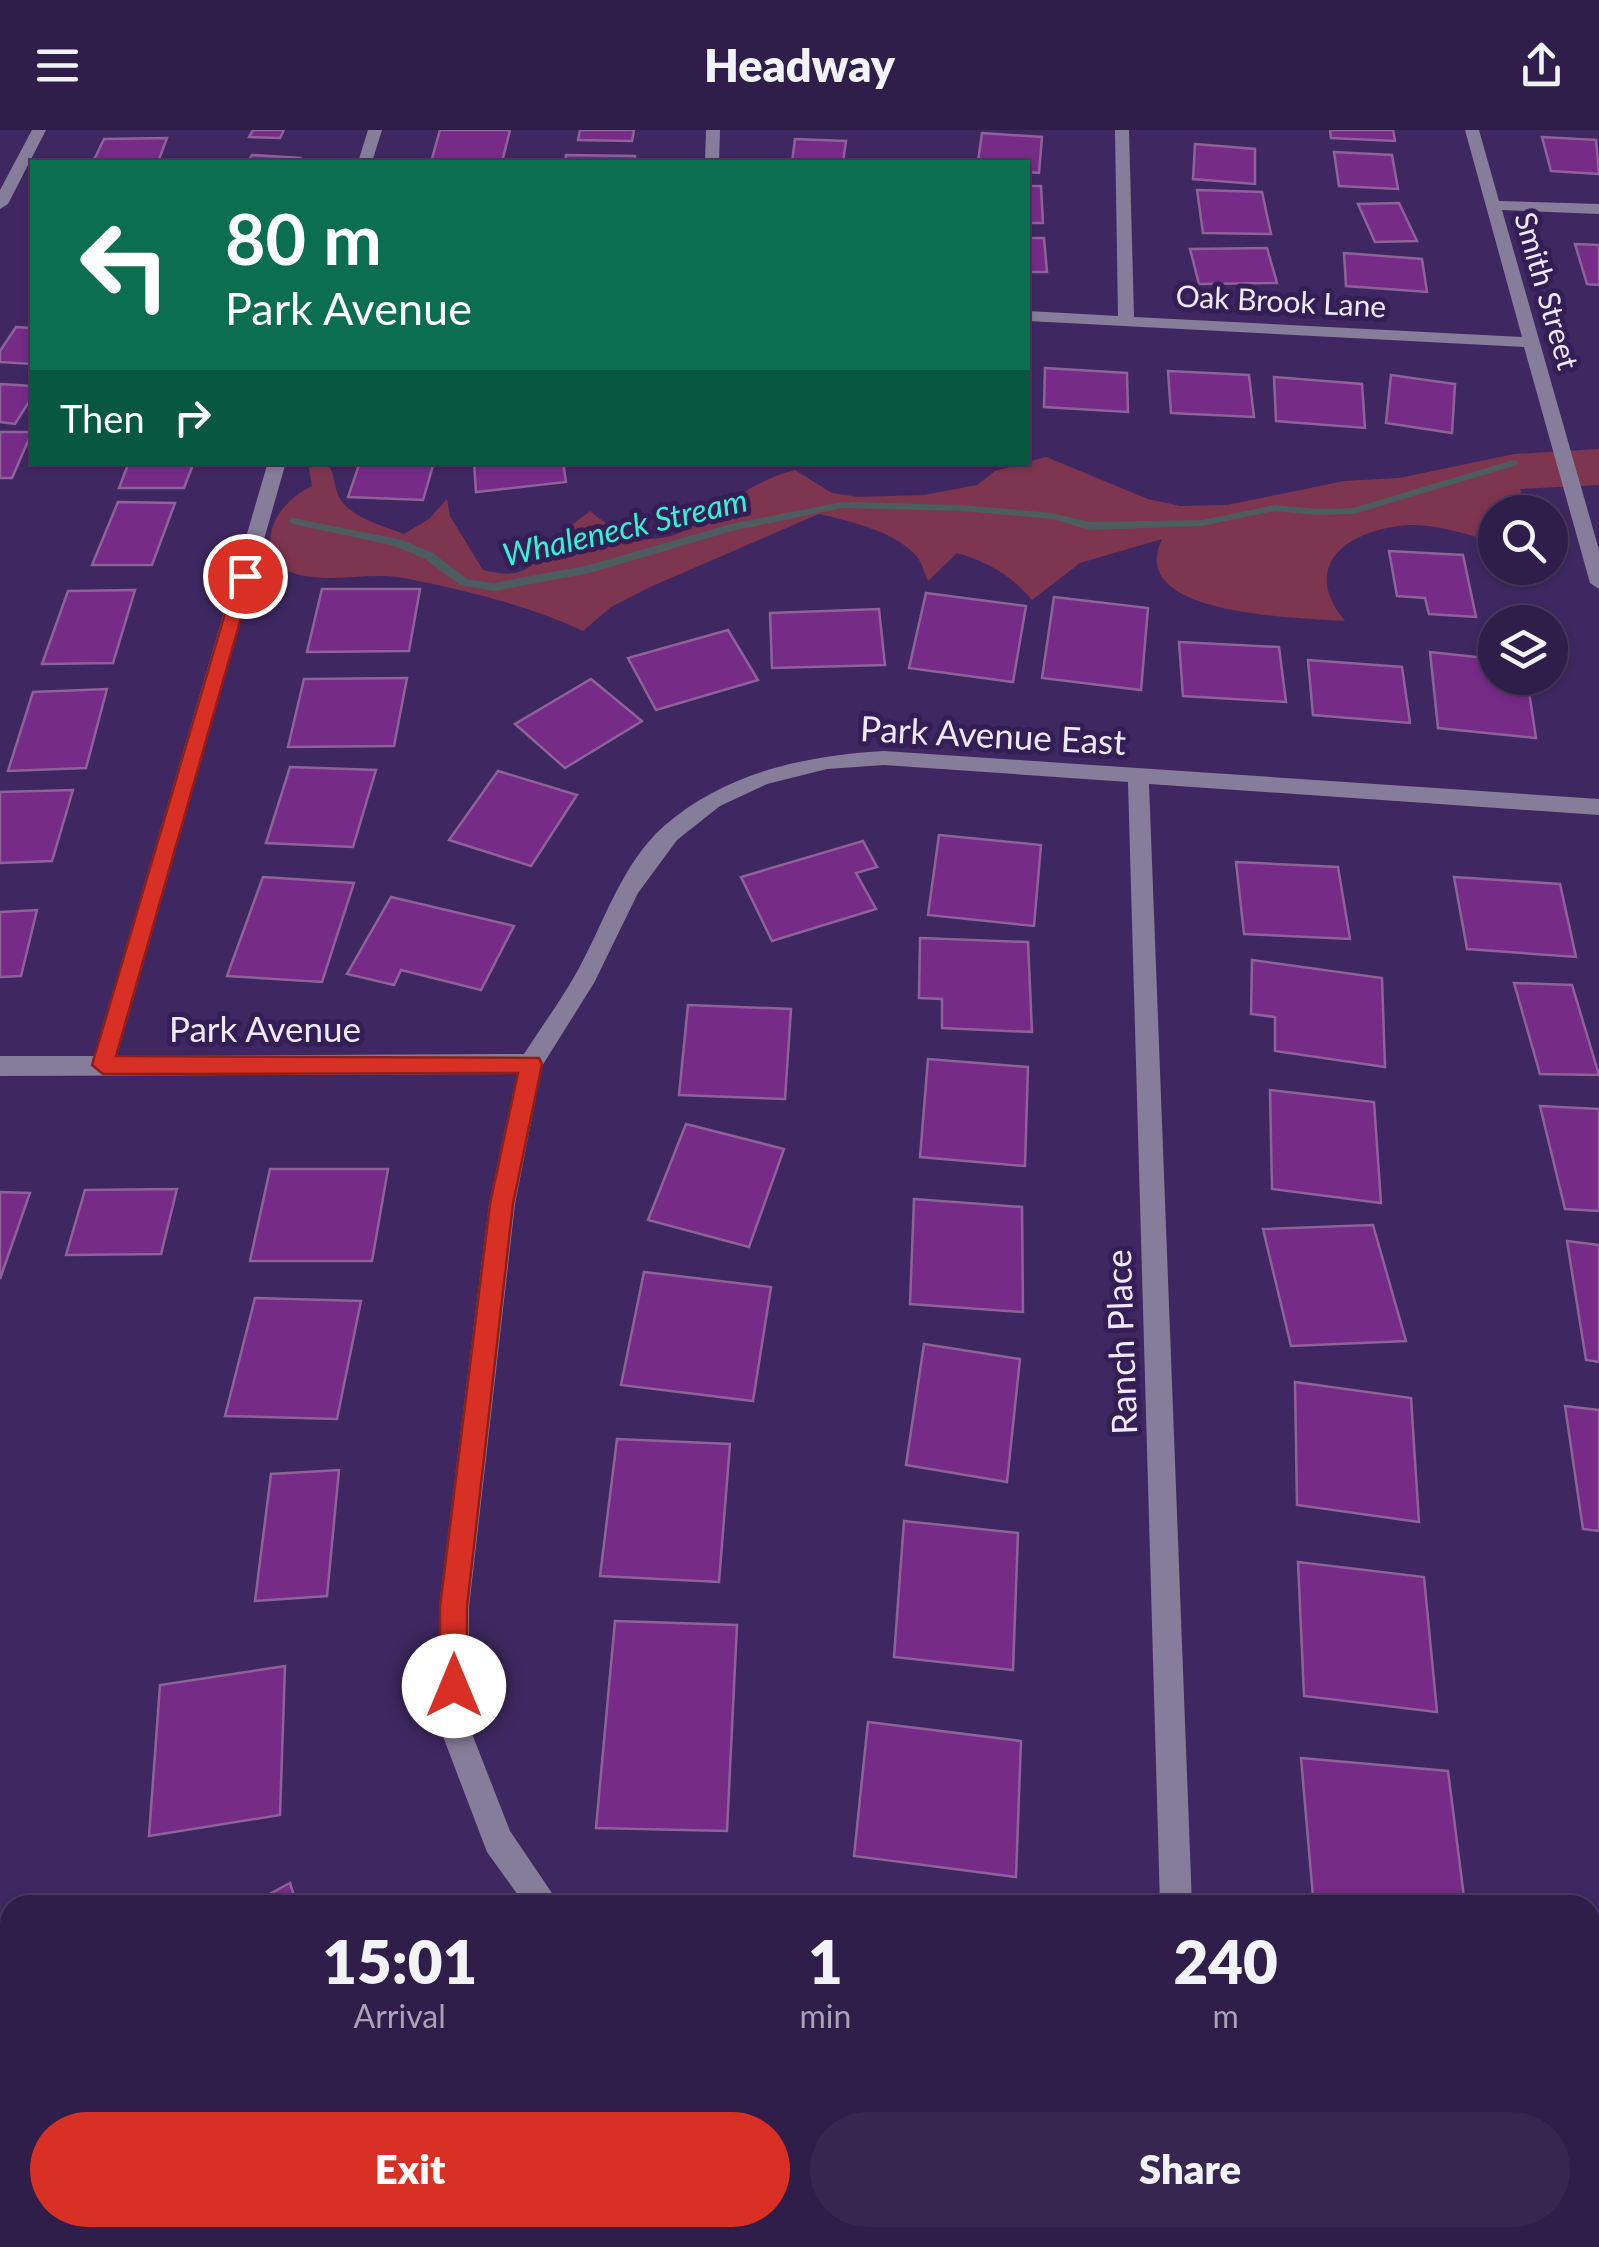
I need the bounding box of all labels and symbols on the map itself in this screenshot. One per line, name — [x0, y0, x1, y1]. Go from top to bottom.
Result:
street label: Smith Street — [1508, 208, 1588, 373]
street label: Oak Brook Lane — [1175, 277, 1387, 323]
water label: Whaleneck Stream — [499, 479, 751, 574]
pin — [203, 534, 288, 619]
street label: Park Avenue East — [859, 706, 1128, 762]
street label: Park Avenue — [169, 1007, 361, 1049]
street label: Ranch Place — [1096, 1249, 1144, 1435]
position arrow — [402, 1634, 506, 1738]

